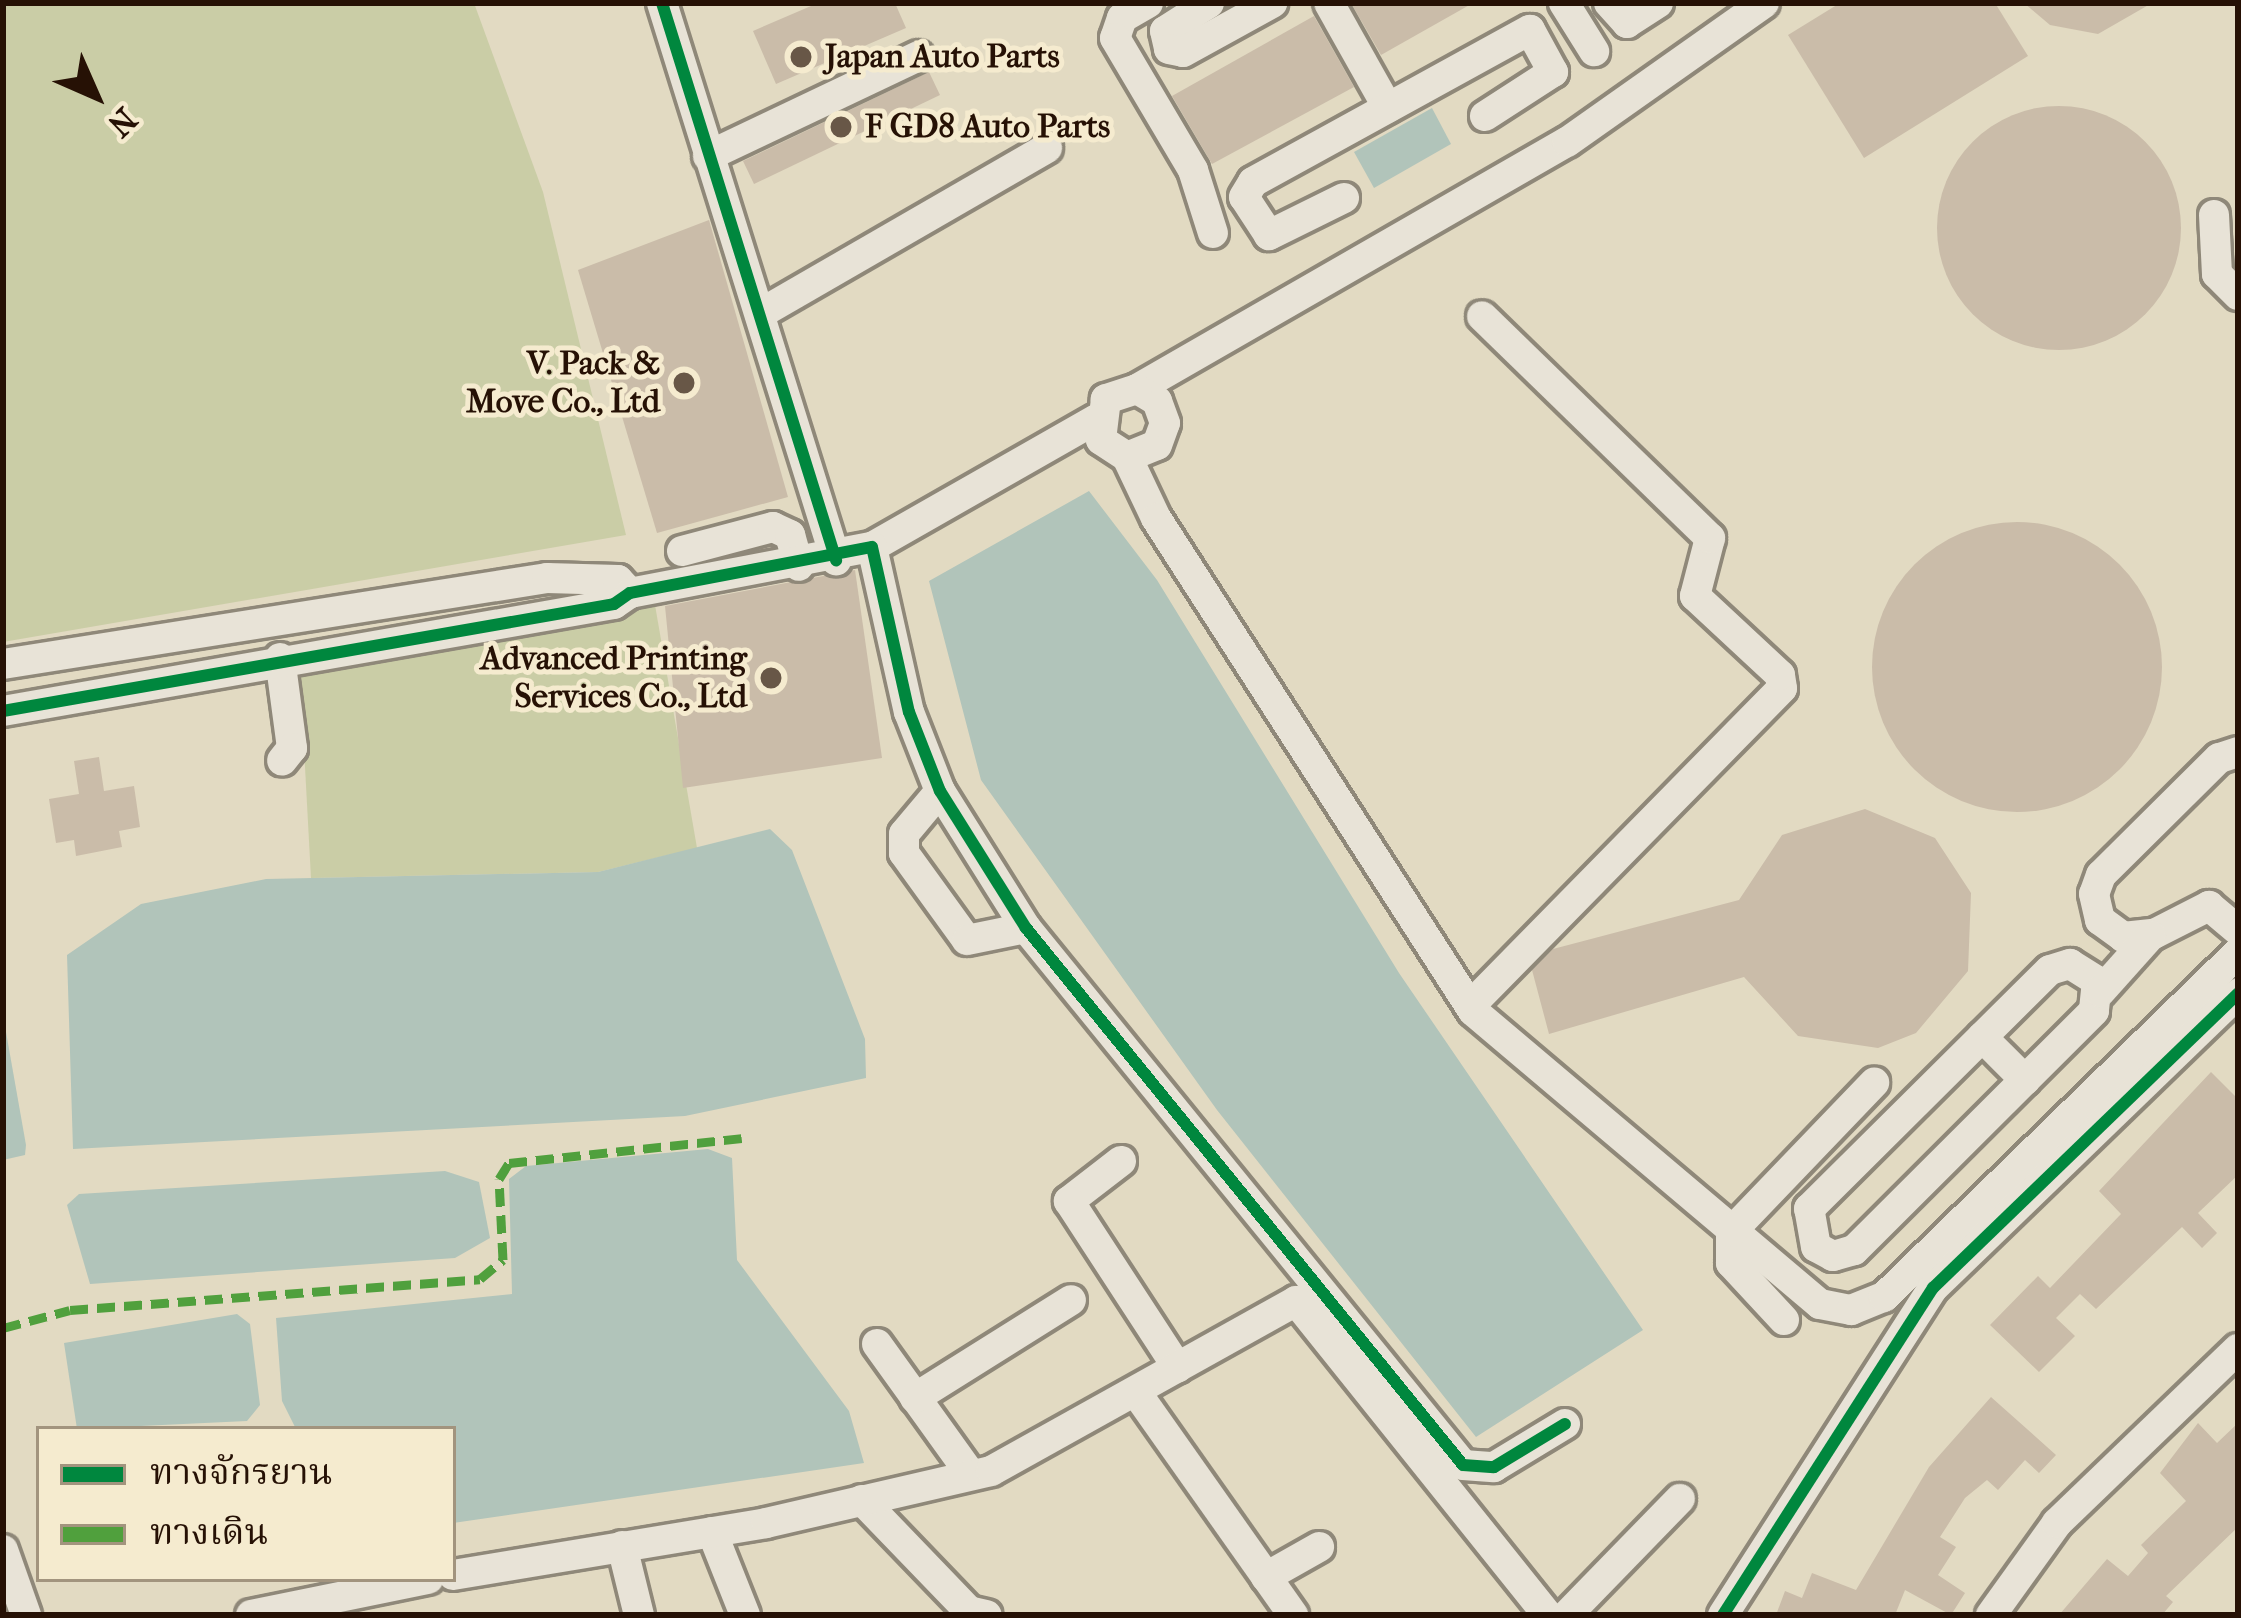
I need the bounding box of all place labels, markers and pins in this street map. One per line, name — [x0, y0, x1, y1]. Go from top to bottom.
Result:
place label: Japan Auto Parts — [825, 37, 1060, 77]
marker: Japan Auto Parts — [788, 44, 814, 70]
place label: F GD8 Auto Parts — [865, 107, 1110, 147]
marker: F GD8 Auto Parts — [828, 114, 854, 140]
place label: V. Pack & Move Co., Ltd — [466, 344, 660, 422]
marker: V. Pack & Move Co., Ltd — [671, 370, 697, 396]
place label: Advanced Printing Services Co., Ltd — [481, 639, 747, 717]
marker: Advanced Printing Services Co., Ltd — [758, 665, 784, 691]

